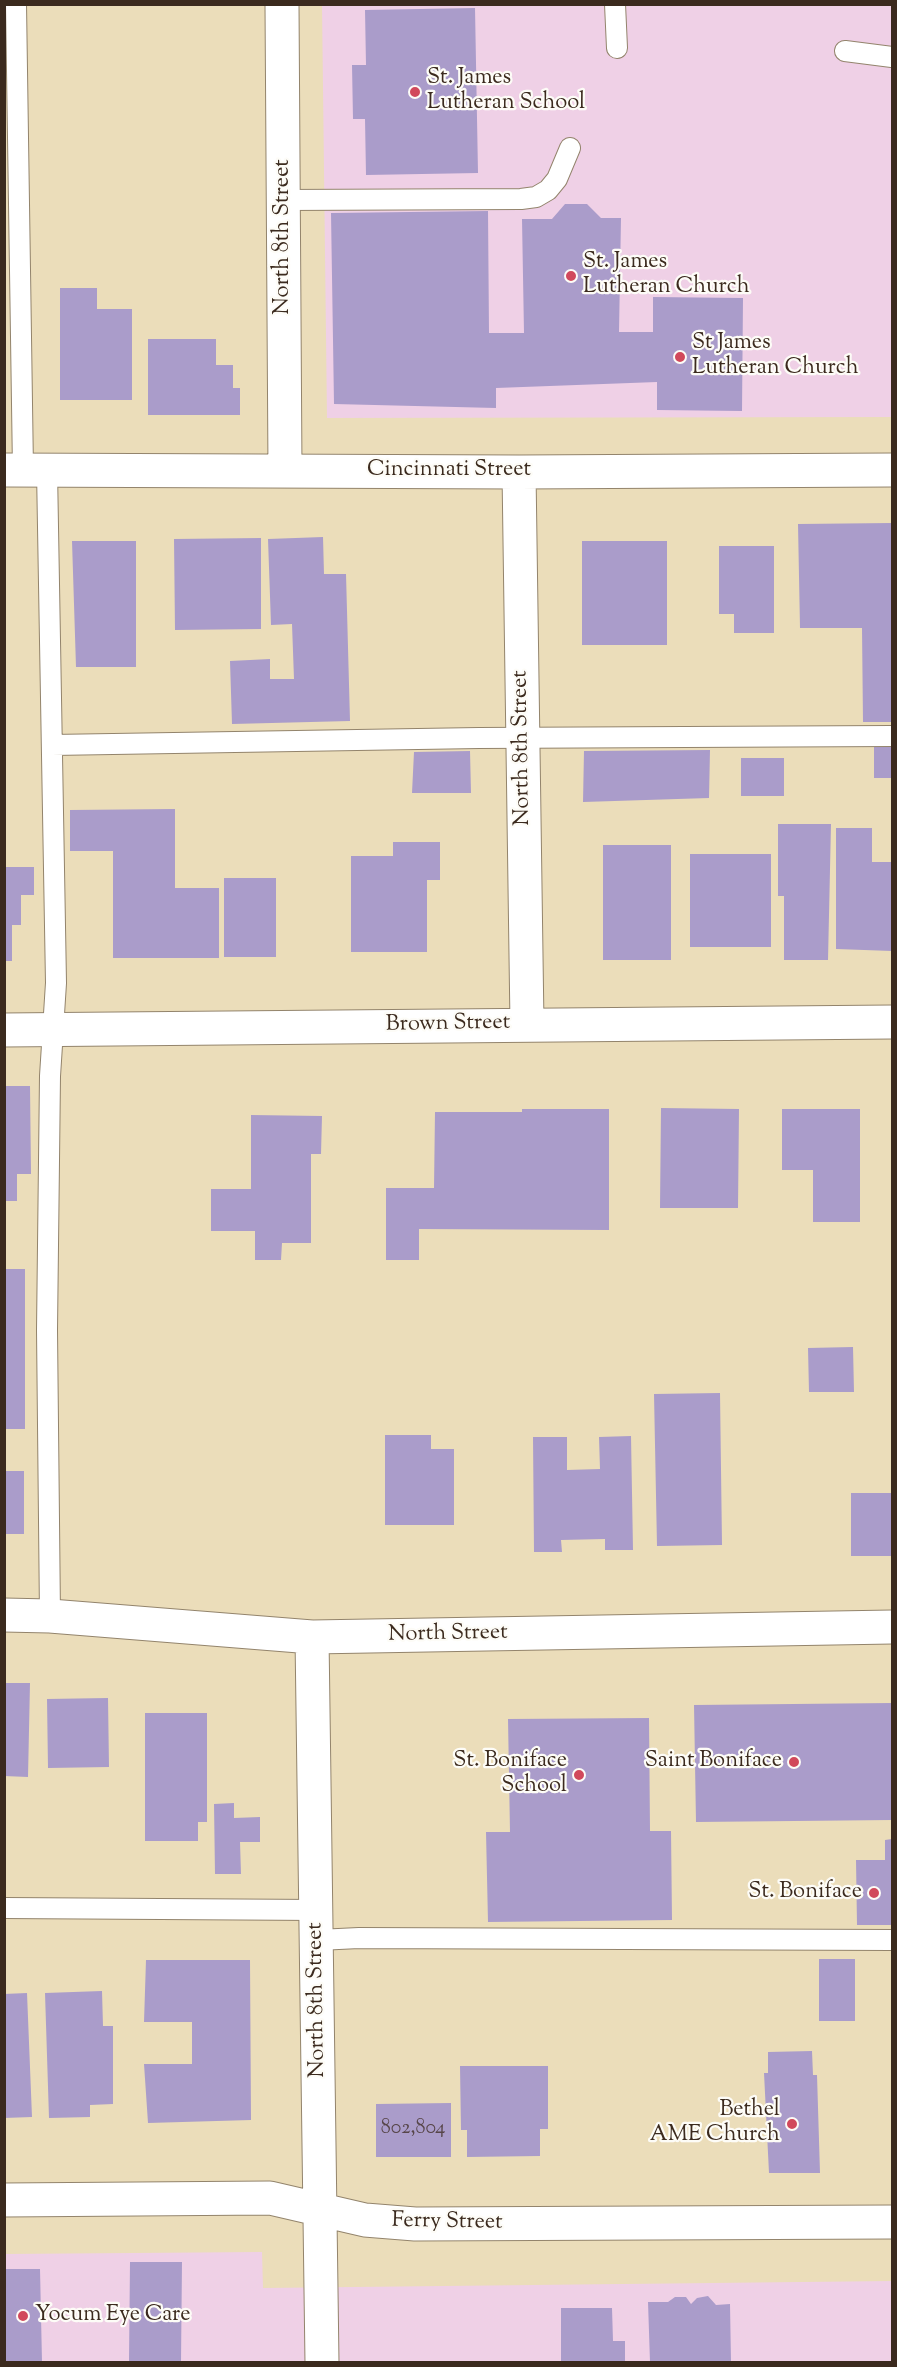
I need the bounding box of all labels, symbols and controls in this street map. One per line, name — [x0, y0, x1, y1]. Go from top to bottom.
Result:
place label: St. James Lutheran School — [427, 66, 585, 118]
marker: St. James Lutheran School — [408, 85, 422, 99]
street label: North 8th Street — [271, 159, 297, 315]
place label: St. James Lutheran Church — [583, 250, 750, 302]
marker: St. James Lutheran Church — [564, 269, 578, 283]
place label: St James Lutheran Church — [692, 331, 859, 382]
marker: St James Lutheran Church — [673, 350, 687, 364]
street label: Cincinnati Street — [367, 458, 531, 484]
street label: North 8th Street — [508, 670, 538, 826]
street label: Brown Street — [386, 1011, 510, 1039]
street label: North Street — [388, 1621, 508, 1649]
place label: St. Boniface School — [453, 1749, 567, 1801]
place label: Saint Boniface — [645, 1749, 782, 1775]
marker: Saint Boniface — [787, 1755, 801, 1769]
marker: St. Boniface School — [572, 1768, 586, 1782]
place label: St. Boniface — [748, 1880, 862, 1906]
marker: St. Boniface — [867, 1886, 881, 1900]
street label: North 8th Street — [303, 1922, 333, 2078]
place label: Bethel AME Church — [650, 2098, 780, 2150]
marker: Bethel AME Church — [785, 2117, 799, 2131]
house number: 802,804 — [381, 2118, 445, 2142]
street label: Ferry Street — [391, 2209, 503, 2237]
place label: Yocum Eye Care — [35, 2303, 191, 2329]
marker: Yocum Eye Care — [16, 2309, 30, 2323]

